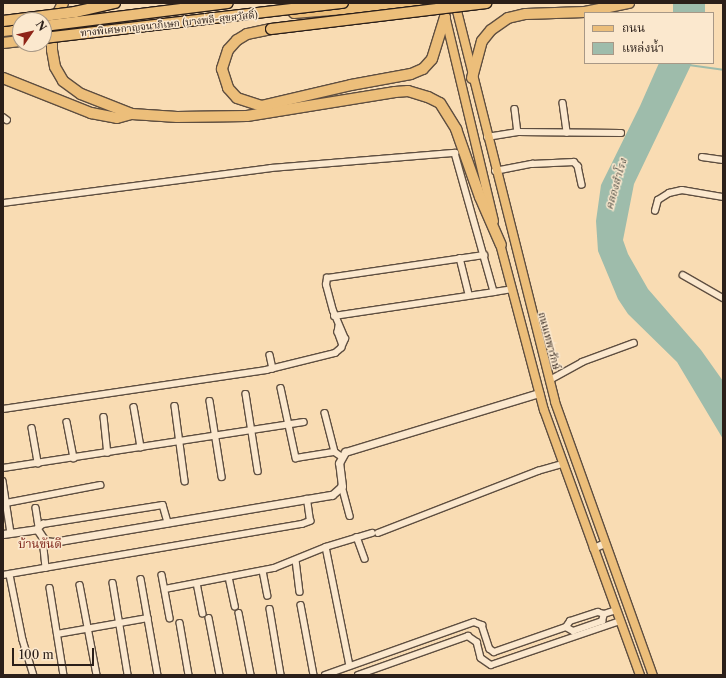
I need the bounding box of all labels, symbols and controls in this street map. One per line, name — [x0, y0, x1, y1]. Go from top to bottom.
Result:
street label: ทางพิเศษกาญจนาภิเษก (บางพลี-สุขสวัสดิ์) — [80, 9, 258, 39]
north arrow — [12, 12, 52, 52]
legend — [584, 12, 714, 64]
text: N — [33, 18, 50, 34]
text: ถนน — [622, 20, 645, 35]
text: แหล่งน้ำ — [622, 40, 664, 55]
water label: คลองสำโรง — [602, 157, 630, 211]
street label: ถนนเทพารักษ์ — [536, 311, 562, 371]
district label: บ้านขันดี — [18, 537, 62, 551]
scale bar — [14, 640, 96, 666]
text: 100 m — [19, 647, 54, 662]

